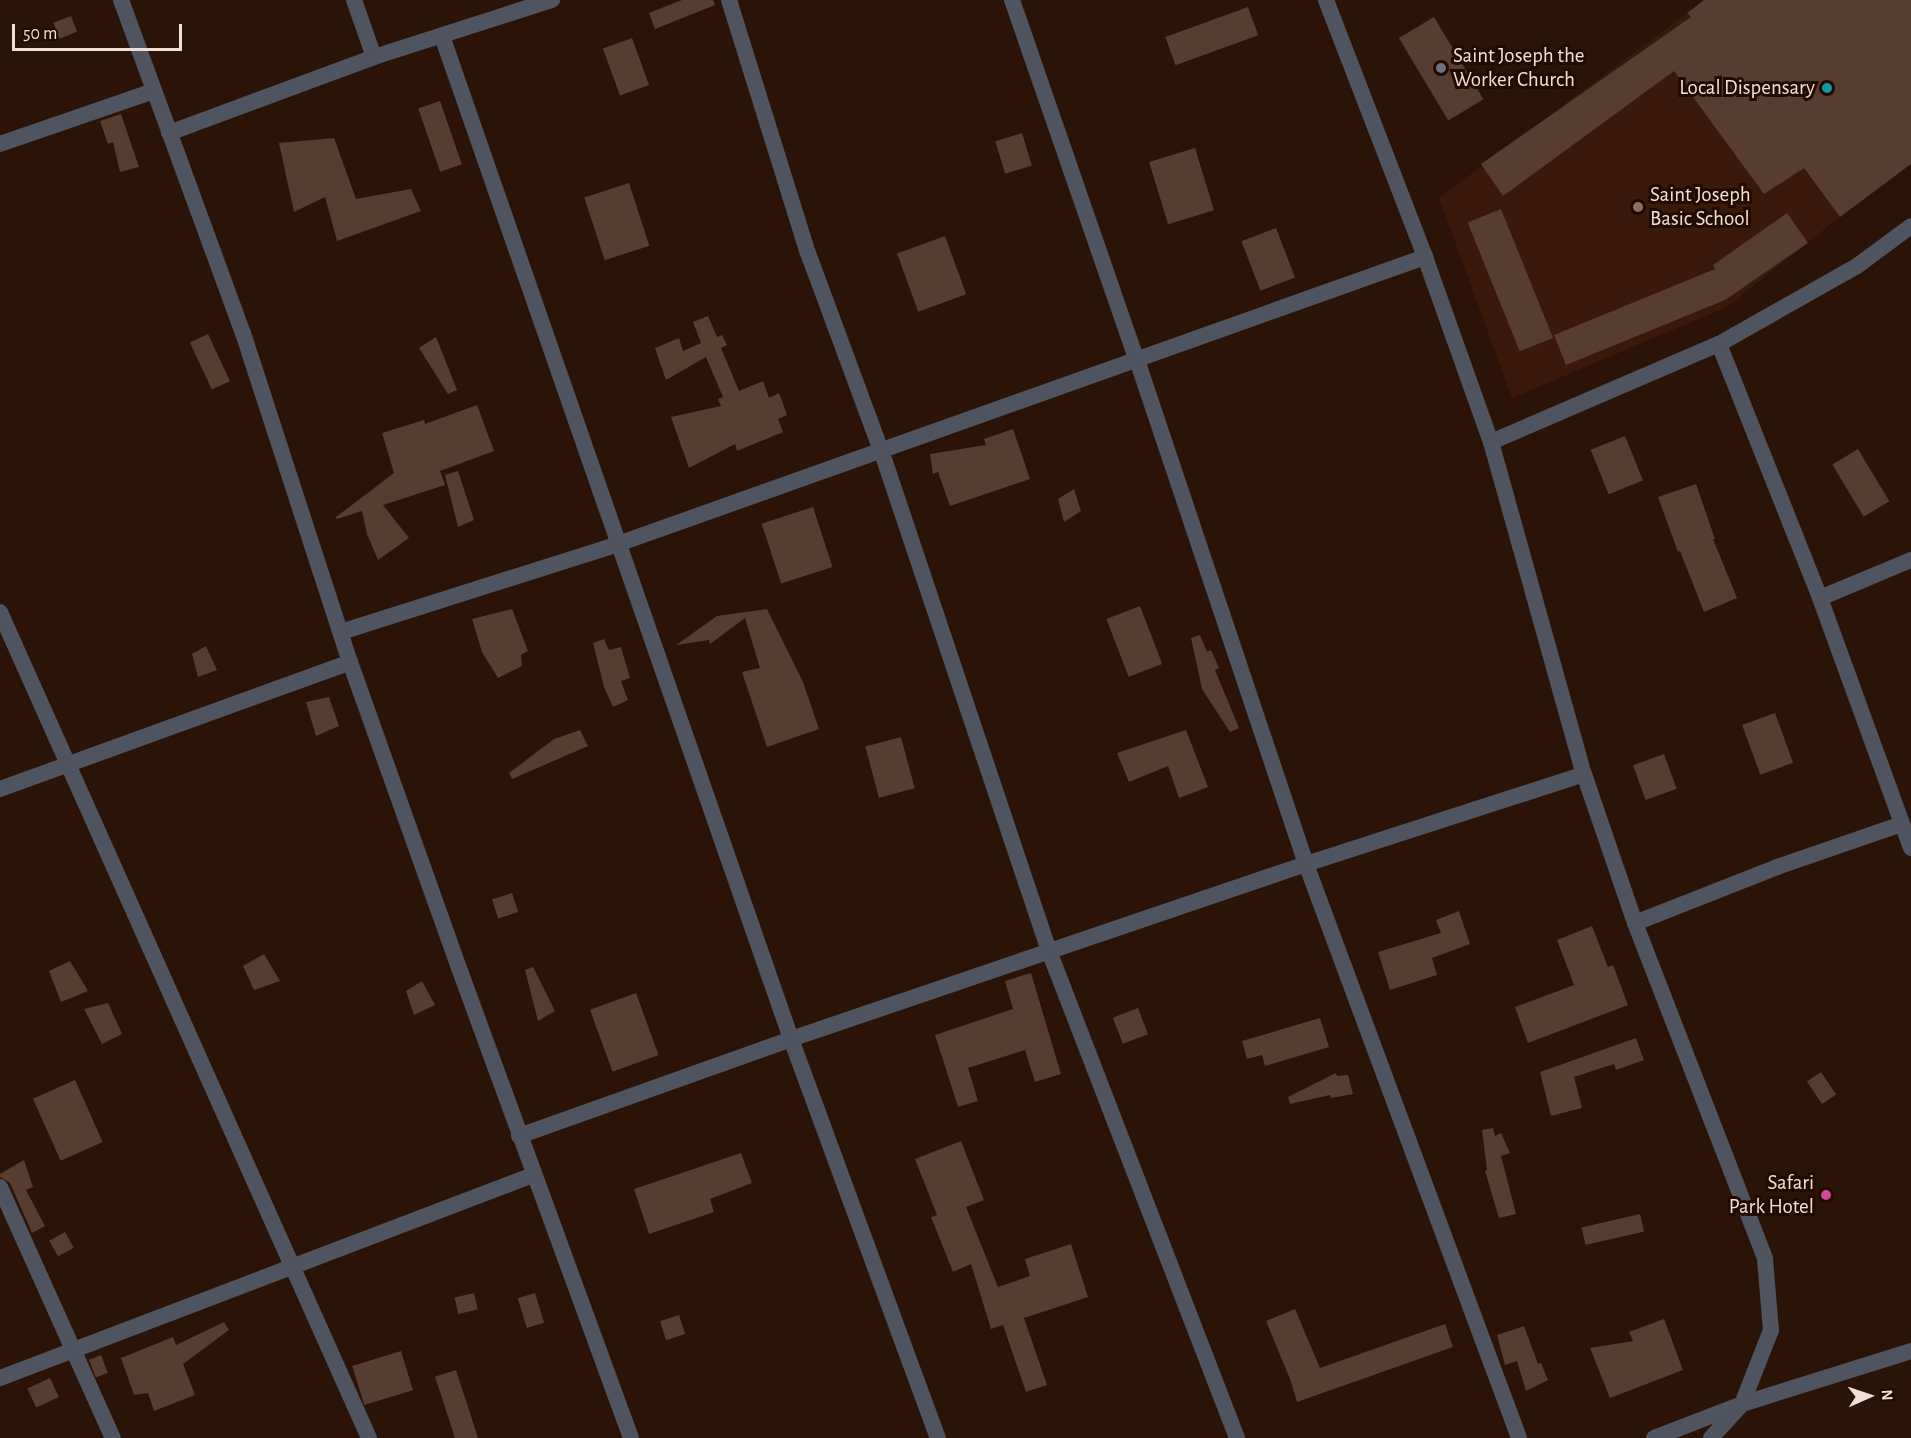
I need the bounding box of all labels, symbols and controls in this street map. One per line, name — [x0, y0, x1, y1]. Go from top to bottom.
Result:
scale bar — [15, 12, 184, 50]
text: 50 m — [23, 25, 57, 43]
place label: Saint Joseph the Worker Church — [1453, 43, 1585, 93]
marker: Saint Joseph the Worker Church — [1434, 61, 1448, 75]
place label: Local Dispensary — [1679, 75, 1815, 101]
marker: Local Dispensary — [1820, 81, 1834, 95]
place label: Saint Joseph Basic School — [1650, 182, 1751, 232]
marker: Saint Joseph Basic School — [1631, 200, 1645, 214]
place label: Safari Park Hotel — [1729, 1170, 1814, 1220]
marker: Safari Park Hotel — [1819, 1188, 1833, 1202]
north arrow — [1839, 1366, 1899, 1426]
text: N — [1879, 1389, 1895, 1401]

